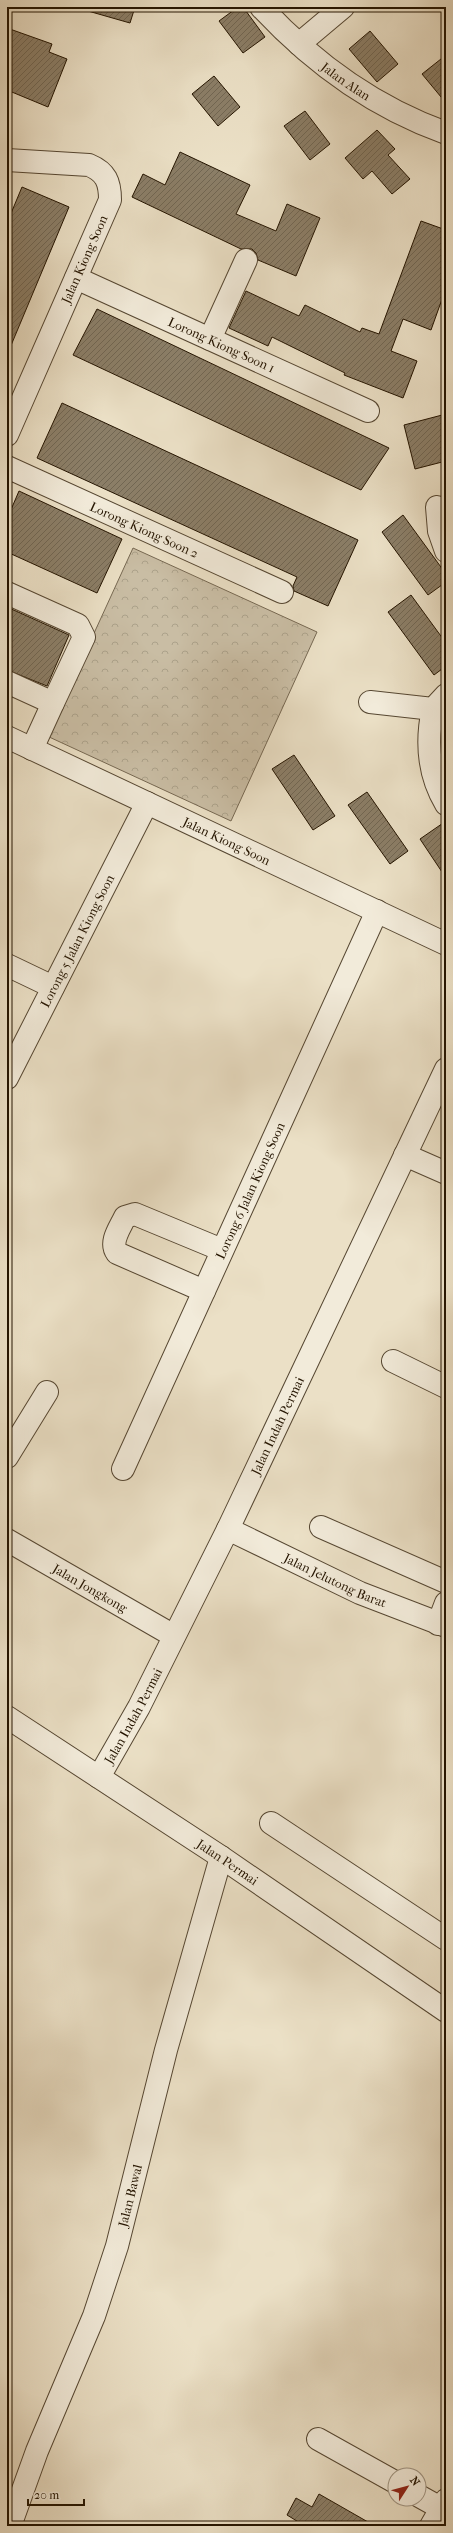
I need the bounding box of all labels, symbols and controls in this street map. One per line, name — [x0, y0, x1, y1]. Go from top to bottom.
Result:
street label: Jalan Alan — [317, 59, 373, 104]
street label: Jalan Kiong Soon — [58, 212, 111, 307]
street label: Lorong Kiong Soon 1 — [166, 314, 277, 376]
street label: Lorong Kiong Soon 2 — [88, 499, 201, 561]
street label: Jalan Kiong Soon — [179, 814, 273, 868]
street label: Lorong 5 Jalan Kiong Soon — [37, 872, 118, 1010]
street label: Lorong 6 Jalan Kiong Soon — [213, 1120, 288, 1261]
street label: Jalan Indah Permai — [247, 1374, 307, 1478]
street label: Jalan Jelutong Barat — [280, 1550, 389, 1611]
street label: Jalan Jongkong — [49, 1560, 131, 1616]
street label: Jalan Indah Permai — [101, 1666, 165, 1767]
street label: Jalan Permai — [193, 1836, 261, 1888]
street label: Jalan Bawal — [115, 2162, 145, 2229]
north arrow — [387, 2467, 427, 2507]
text: N — [407, 2474, 423, 2489]
scale bar — [28, 2481, 84, 2507]
text: 20 m — [34, 2488, 59, 2502]

